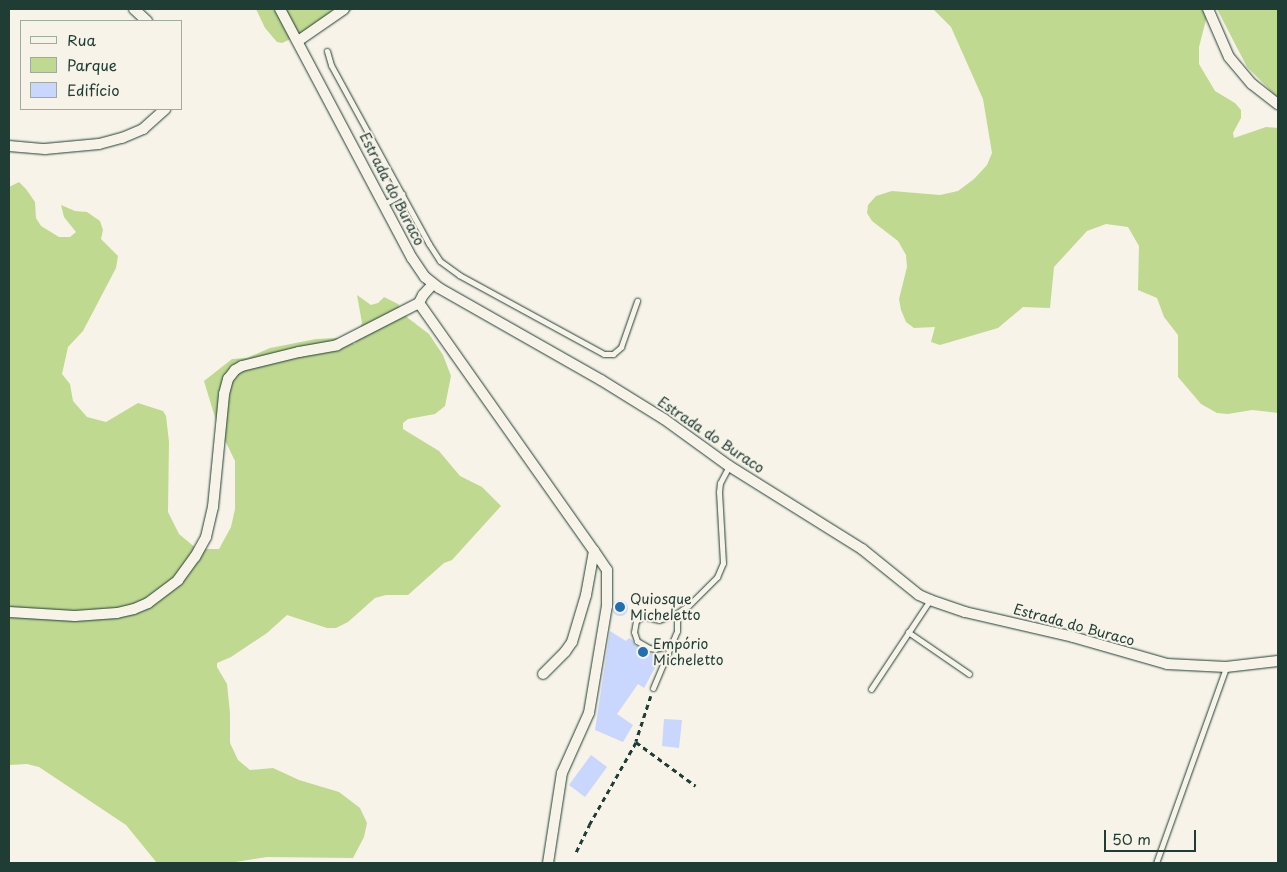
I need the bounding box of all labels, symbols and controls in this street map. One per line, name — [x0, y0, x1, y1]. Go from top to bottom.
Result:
legend — [20, 20, 182, 110]
text: Rua — [67, 28, 96, 51]
text: Parque — [67, 53, 117, 76]
text: Edifício — [67, 78, 120, 101]
street label: Estrada do Buraco — [356, 129, 428, 249]
street label: Estrada do Buraco — [654, 393, 768, 477]
place label: Quiosque Micheletto — [630, 591, 700, 624]
marker: Quiosque Micheletto — [614, 601, 626, 613]
street label: Estrada do Buraco — [1011, 601, 1137, 649]
place label: Empório Micheletto — [653, 636, 723, 669]
marker: Empório Micheletto — [637, 646, 649, 658]
scale bar — [1107, 820, 1200, 852]
text: 50 m — [1112, 827, 1151, 850]

